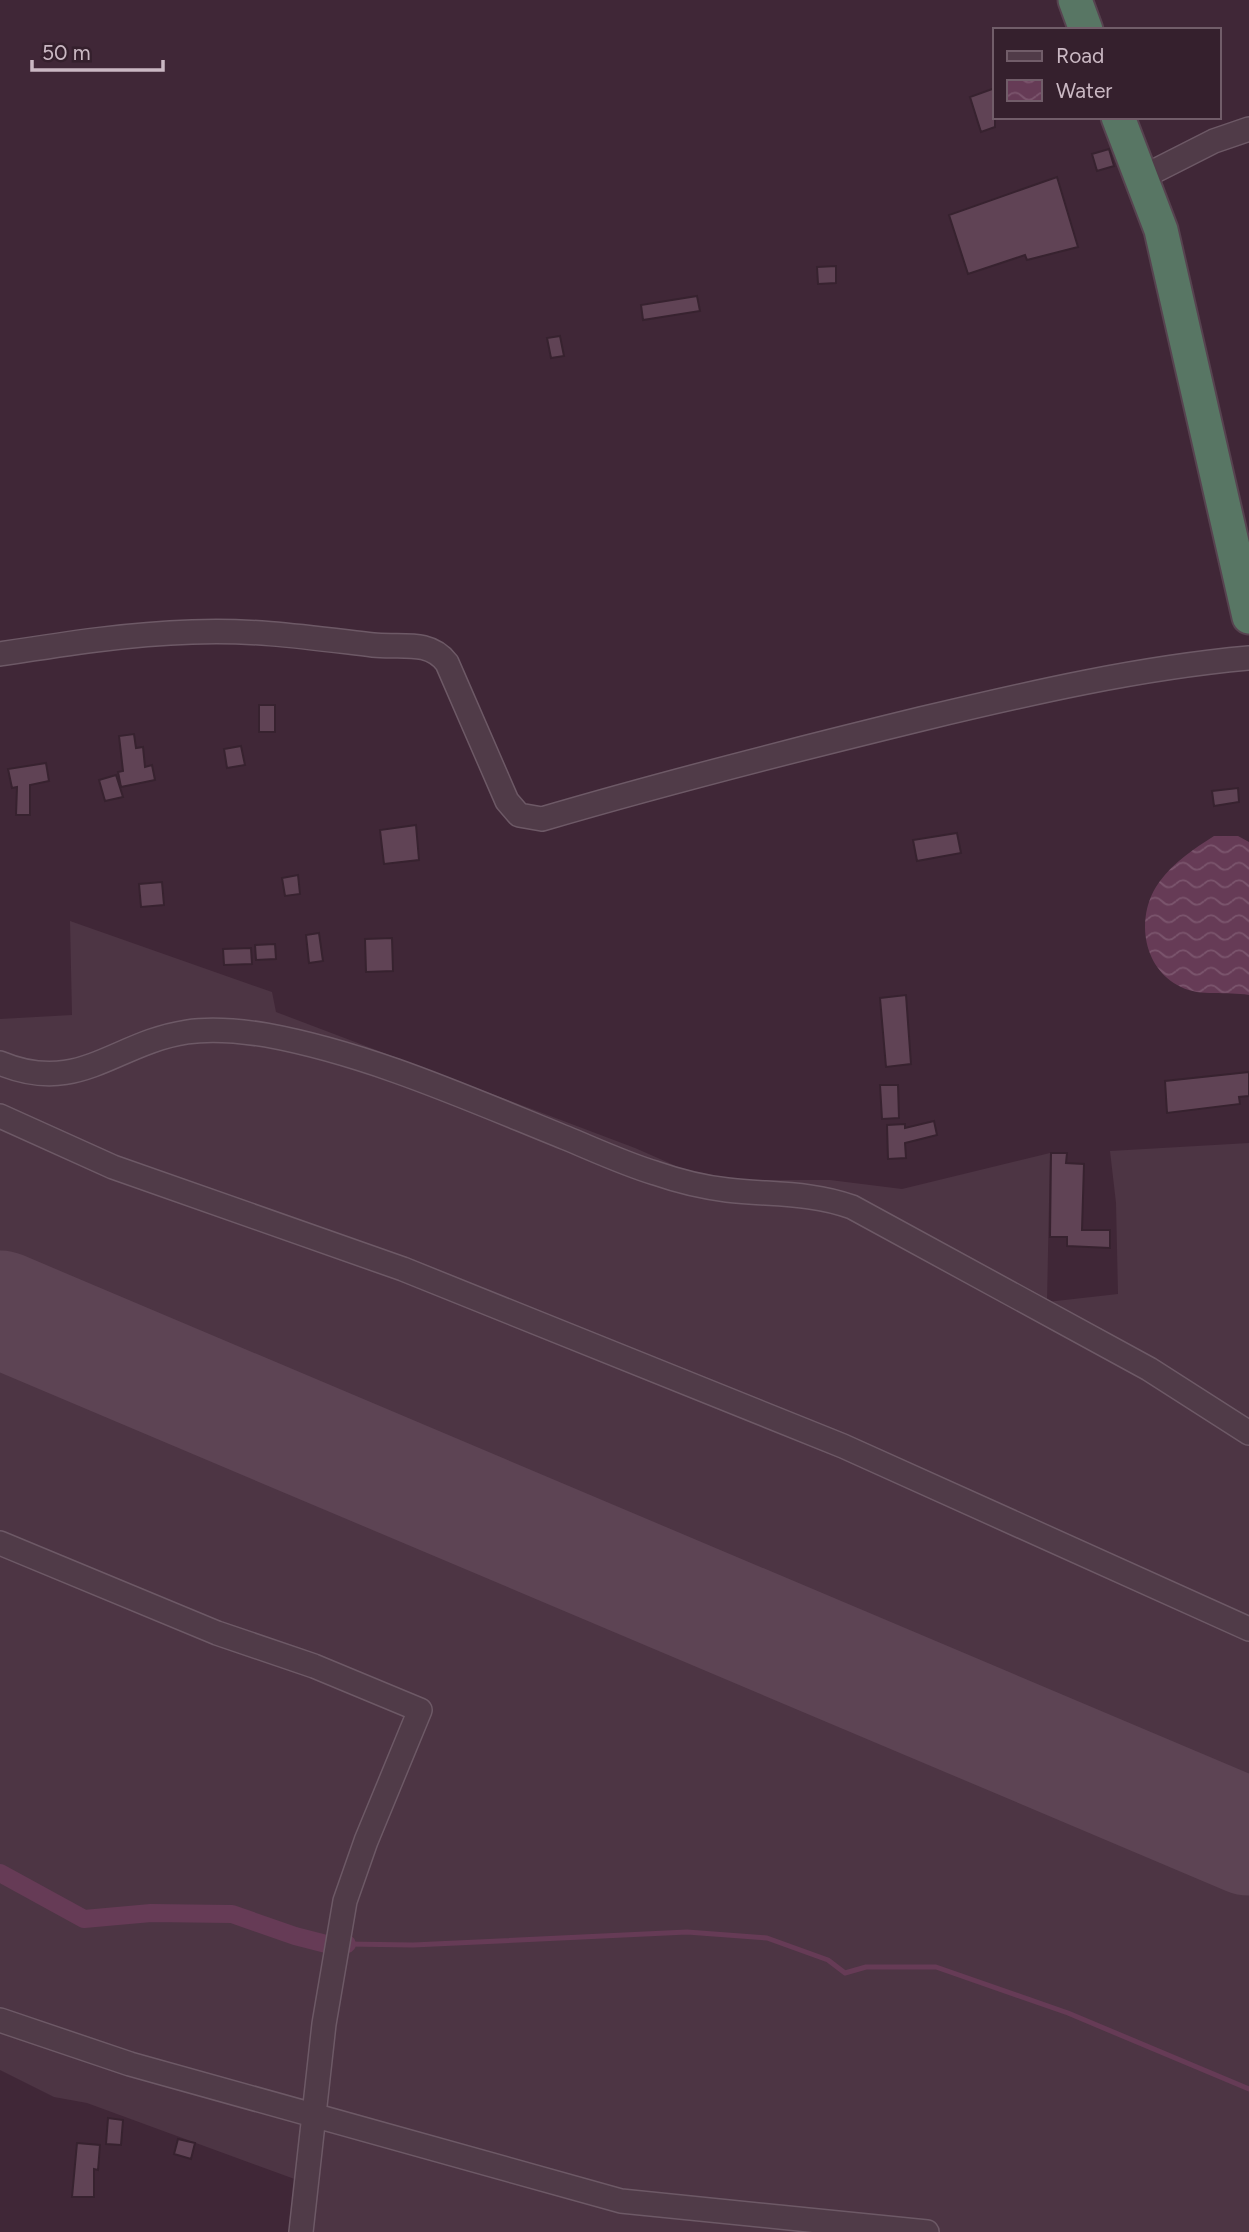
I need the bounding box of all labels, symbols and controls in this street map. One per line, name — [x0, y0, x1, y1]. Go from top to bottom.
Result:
scale bar — [32, 28, 163, 72]
legend — [993, 28, 1221, 119]
text: 50 m — [42, 40, 91, 65]
text: Road — [1056, 43, 1104, 68]
text: Water — [1056, 78, 1112, 103]

